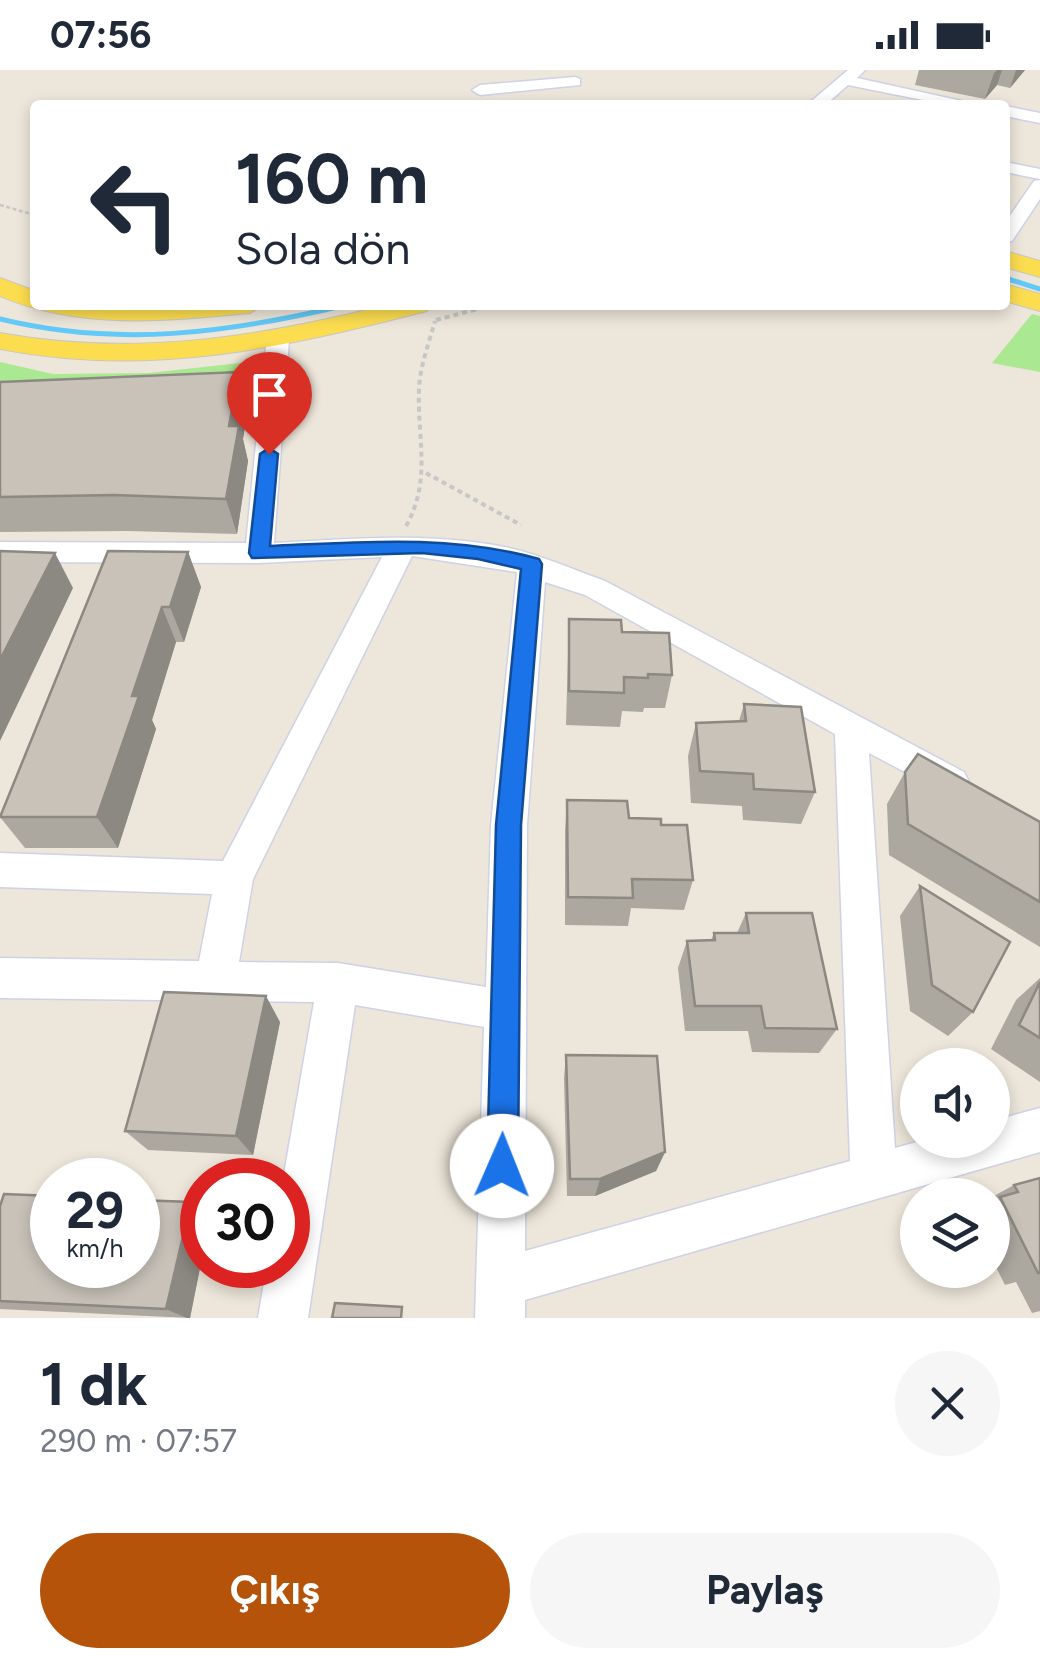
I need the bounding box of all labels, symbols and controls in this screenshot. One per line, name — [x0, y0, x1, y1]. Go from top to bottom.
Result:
text: 07:56 — [50, 12, 151, 58]
text: 160 m — [235, 136, 428, 221]
icon: left — [70, 140, 200, 270]
text: Sola dön — [235, 221, 410, 275]
pin — [227, 352, 312, 455]
icon: arrive — [242, 367, 297, 422]
map controls — [900, 1048, 1010, 1288]
button: sound — [900, 1048, 1010, 1158]
position arrow — [450, 1114, 554, 1218]
speed limit sign: 30 — [180, 1158, 310, 1288]
button: layers — [900, 1178, 1010, 1288]
text: 29 — [66, 1180, 124, 1241]
text: km/h — [66, 1233, 124, 1263]
text: 1 dk — [40, 1348, 148, 1420]
button: close — [895, 1351, 1000, 1456]
text: 290 m · 07:57 — [40, 1422, 237, 1460]
button: Çıkış — [40, 1533, 510, 1648]
button: Paylaş — [530, 1533, 1000, 1648]

